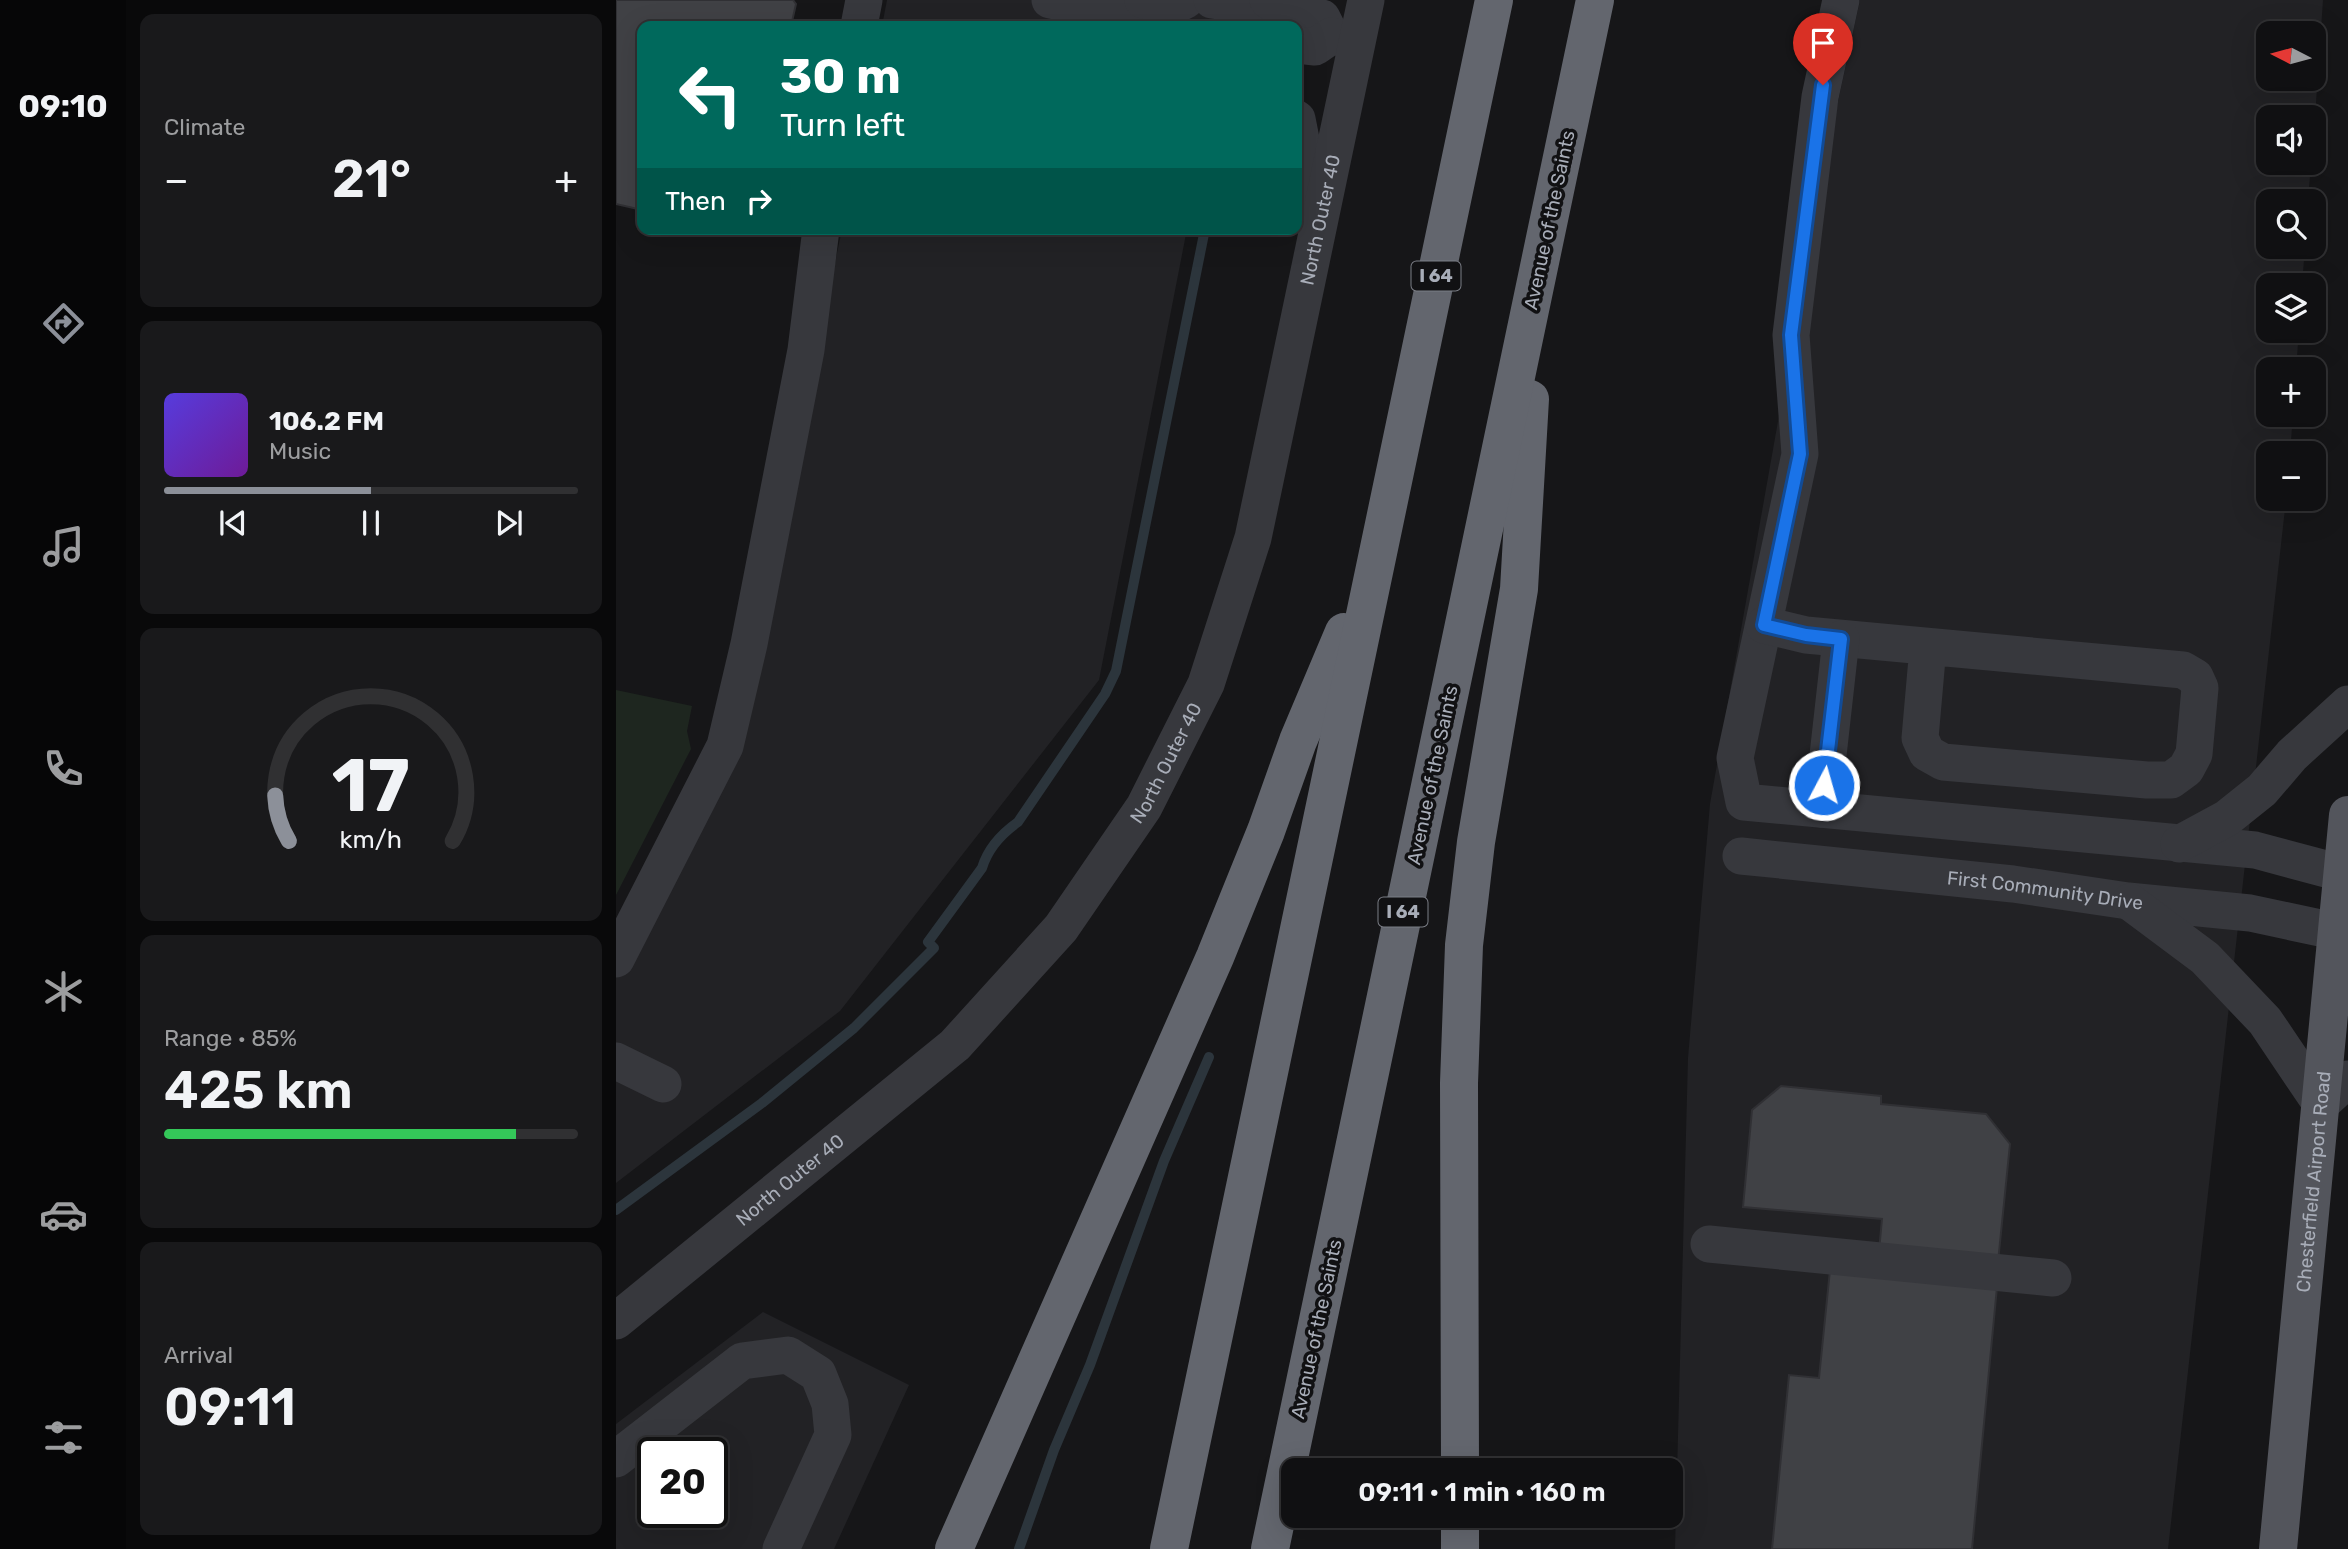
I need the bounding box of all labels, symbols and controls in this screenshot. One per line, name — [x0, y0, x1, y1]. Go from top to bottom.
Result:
pin — [1793, 13, 1853, 85]
north arrow — [2256, 21, 2326, 91]
map controls — [2256, 21, 2326, 511]
icon: arrive — [1804, 24, 1842, 62]
text: 30 m — [780, 47, 901, 105]
icon: left — [665, 49, 756, 140]
text: 09:10 — [18, 87, 108, 125]
button: sound — [2256, 105, 2326, 175]
text: Turn left — [780, 106, 905, 144]
text: Climate — [164, 113, 245, 141]
street label: Avenue of the Saints — [1519, 128, 1580, 312]
text: 21° — [332, 148, 411, 210]
street label: North Outer 40 — [1295, 153, 1345, 287]
text: − — [164, 157, 189, 203]
text: + — [554, 157, 578, 203]
icon: right — [740, 182, 778, 220]
text: Then — [665, 186, 726, 217]
button: search — [2256, 189, 2326, 259]
road number: I 64 — [1412, 262, 1460, 290]
button: layers — [2256, 273, 2326, 343]
icon: directions — [39, 299, 88, 348]
button: + — [2256, 357, 2326, 427]
text: 106.2 FM — [269, 406, 384, 437]
text: Music — [269, 437, 331, 465]
button: − — [2256, 441, 2326, 511]
icon: previous — [214, 504, 252, 542]
icon: pause — [352, 504, 390, 542]
icon: next — [490, 504, 528, 542]
icon: music — [39, 522, 88, 571]
street label: Avenue of the Saints — [1402, 683, 1463, 867]
street label: North Outer 40 — [1125, 699, 1207, 828]
text: 17 — [332, 743, 410, 829]
icon: phone — [39, 744, 88, 793]
position arrow — [1787, 748, 1861, 822]
text: km/h — [340, 824, 402, 853]
street label: First Community Drive — [1946, 866, 2144, 914]
road number: I 64 — [1378, 897, 1428, 926]
icon: climate — [39, 967, 88, 1016]
text: Range · 85% — [164, 1024, 297, 1052]
text: 425 km — [164, 1059, 353, 1121]
street label: Chesterfield Airport Road — [2292, 1070, 2336, 1293]
street label: North Outer 40 — [731, 1129, 849, 1231]
icon: car — [39, 1190, 88, 1239]
street label: Avenue of the Saints — [1286, 1237, 1347, 1421]
text: Arrival — [164, 1341, 233, 1369]
text: 09:11 — [164, 1376, 296, 1438]
icon: filters — [39, 1413, 88, 1462]
speed limit sign: 20 — [637, 1437, 728, 1528]
text: 09:11 · 1 min · 160 m — [1358, 1477, 1606, 1508]

